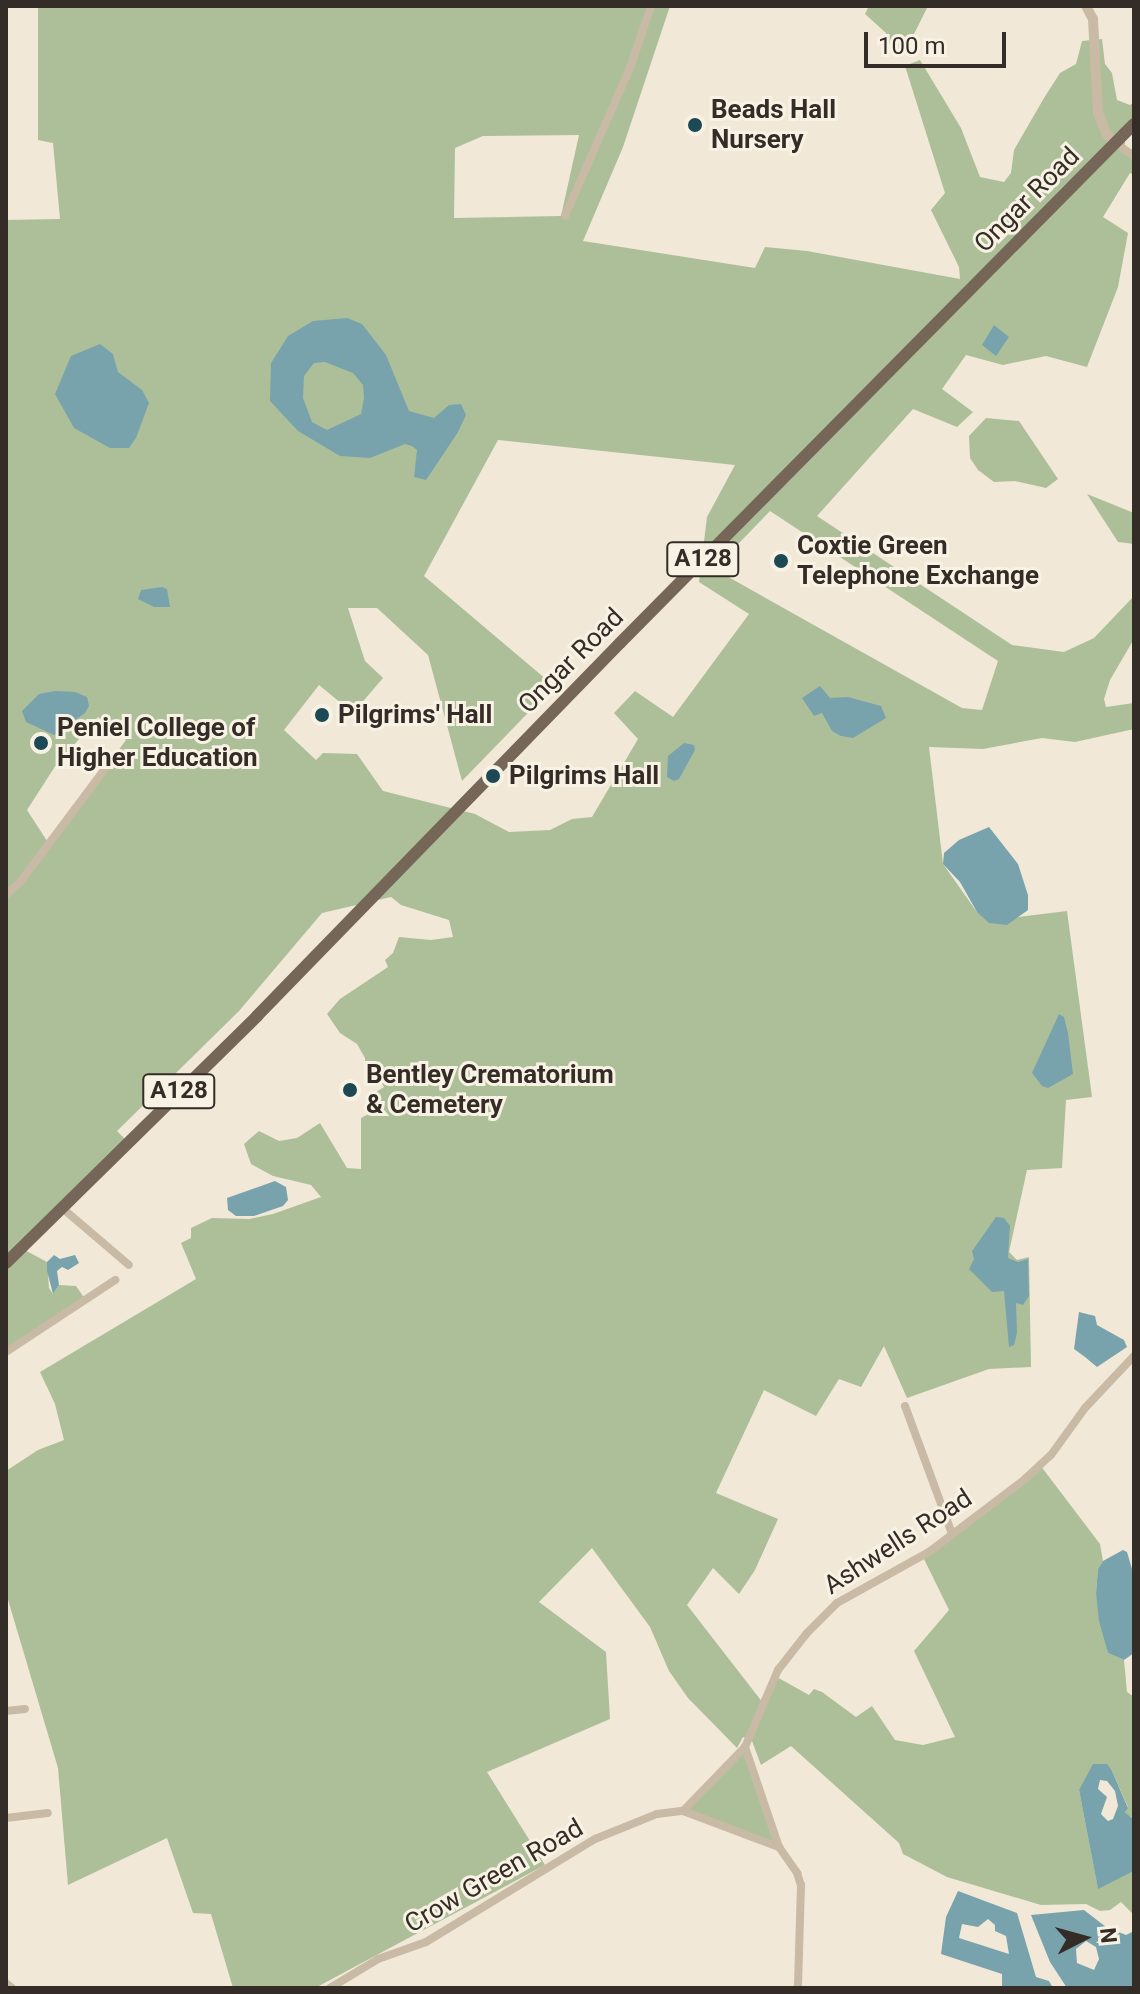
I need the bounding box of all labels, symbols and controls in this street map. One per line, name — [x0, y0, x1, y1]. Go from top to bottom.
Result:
scale bar — [868, 16, 1010, 66]
text: 100 m — [878, 32, 945, 60]
place label: Beads Hall Nursery — [711, 94, 836, 156]
marker: Beads Hall Nursery — [686, 116, 704, 134]
street label: Ongar Road — [968, 141, 1086, 259]
place label: Coxtie Green Telephone Exchange — [797, 530, 1039, 592]
road number: A128 — [665, 539, 741, 579]
marker: Coxtie Green Telephone Exchange — [772, 552, 790, 570]
street label: Ongar Road — [512, 602, 630, 720]
place label: Pilgrims' Hall — [338, 699, 492, 731]
marker: Pilgrims' Hall — [313, 706, 331, 724]
place label: Peniel College of Higher Education — [57, 712, 258, 774]
marker: Peniel College of Higher Education — [32, 734, 50, 752]
place label: Pilgrims Hall — [509, 760, 659, 792]
marker: Pilgrims Hall — [484, 767, 502, 785]
place label: Bentley Crematorium & Cemetery — [366, 1059, 614, 1120]
road number: A128 — [141, 1071, 217, 1111]
marker: Bentley Crematorium & Cemetery — [341, 1081, 359, 1099]
street label: Ashwells Road — [818, 1483, 978, 1601]
street label: Crow Green Road — [399, 1812, 589, 1940]
north arrow — [1044, 1898, 1124, 1978]
text: N — [1095, 1926, 1122, 1944]

